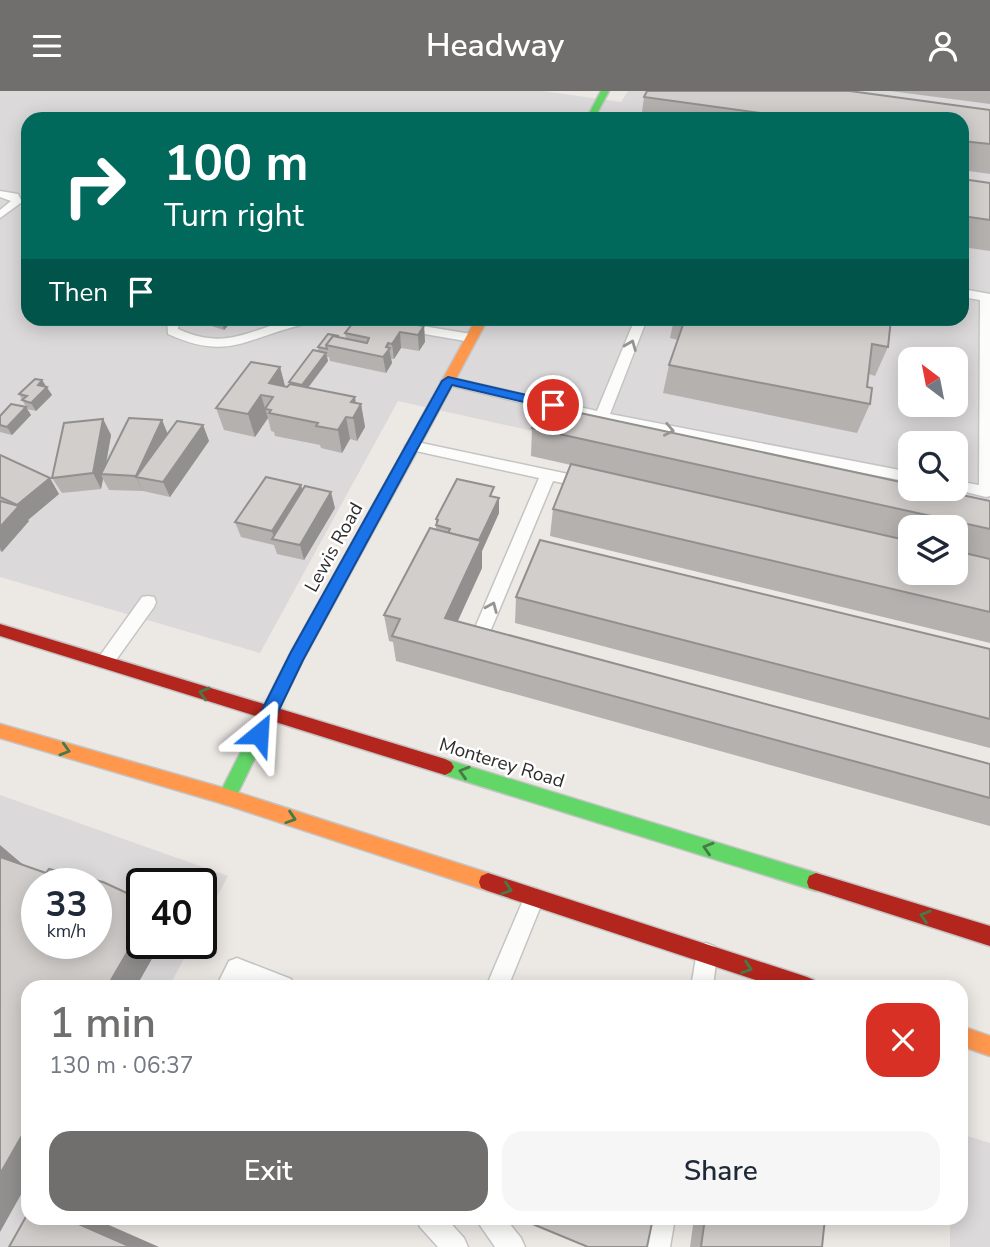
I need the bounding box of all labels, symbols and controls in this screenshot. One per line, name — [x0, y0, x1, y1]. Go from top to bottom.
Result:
text: Headway — [426, 24, 564, 67]
icon: menu — [28, 27, 66, 65]
icon: person — [924, 27, 962, 65]
text: 100 m — [164, 130, 308, 197]
icon: right — [49, 140, 140, 231]
text: Turn right — [164, 194, 304, 237]
icon: arrive — [122, 273, 160, 311]
text: Then — [49, 275, 108, 310]
one-way arrow — [622, 340, 636, 352]
north arrow — [898, 347, 968, 417]
map controls — [898, 347, 968, 585]
pin — [523, 375, 583, 435]
icon: arrive — [534, 386, 572, 424]
one-way arrow — [663, 422, 675, 437]
button: search — [898, 431, 968, 501]
street label: Lewis Road — [299, 498, 369, 597]
button: layers — [898, 515, 968, 585]
one-way arrow — [484, 602, 498, 614]
one-way arrow — [198, 687, 210, 702]
position arrow — [222, 697, 296, 771]
street label: Monterey Road — [436, 732, 568, 794]
one-way arrow — [59, 742, 71, 757]
one-way arrow — [459, 766, 471, 780]
one-way arrow — [285, 810, 297, 825]
one-way arrow — [702, 842, 714, 856]
speed limit sign: 40 — [126, 868, 217, 959]
text: 33 — [45, 881, 88, 928]
one-way arrow — [501, 881, 513, 896]
one-way arrow — [919, 909, 931, 924]
text: km/h — [47, 919, 86, 943]
one-way arrow — [741, 959, 753, 974]
text: 1 min — [49, 995, 156, 1052]
button: close — [866, 1003, 940, 1077]
text: 130 m · 06:37 — [49, 1050, 194, 1081]
button: Exit — [49, 1131, 488, 1211]
button: Share — [502, 1131, 940, 1211]

